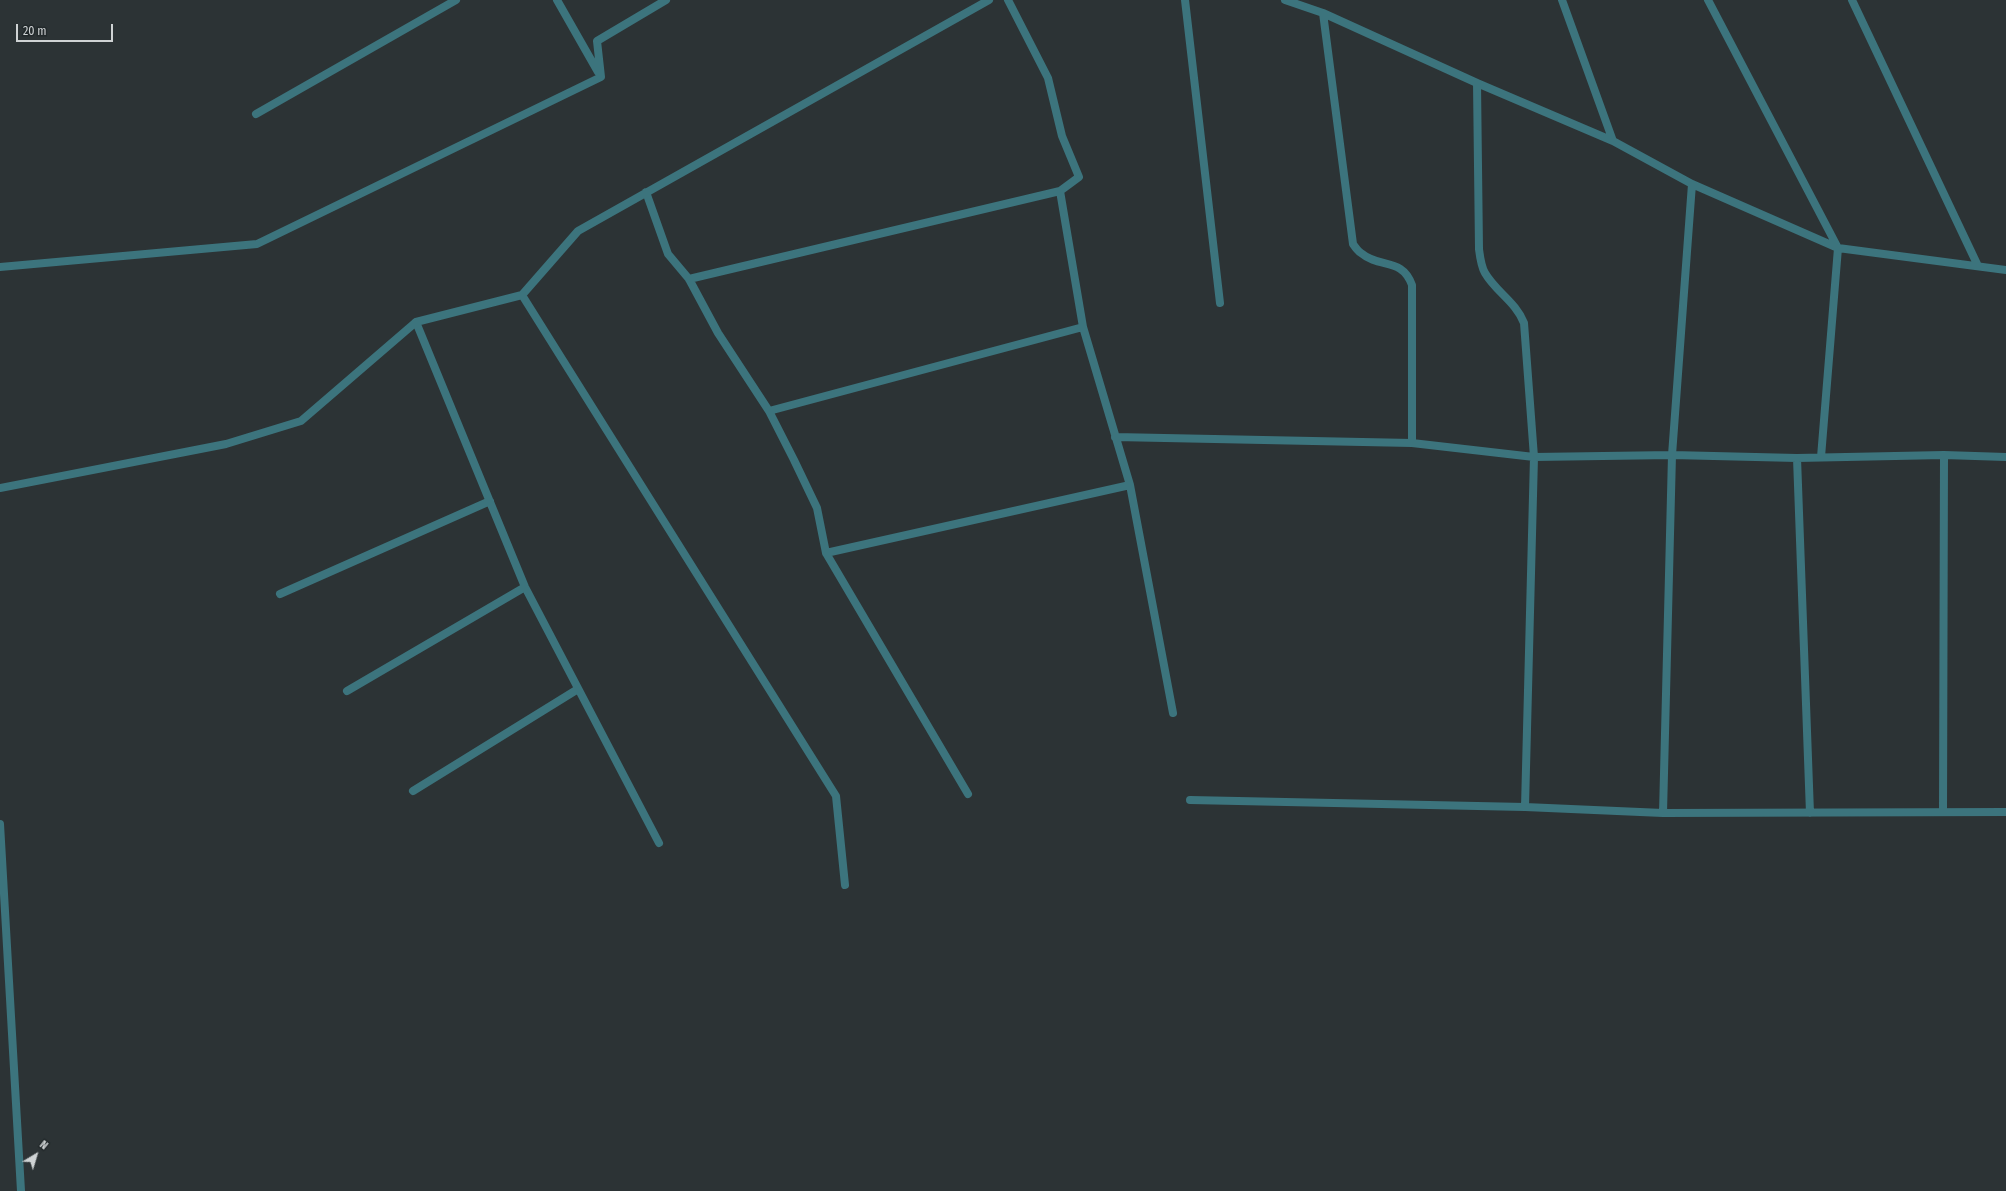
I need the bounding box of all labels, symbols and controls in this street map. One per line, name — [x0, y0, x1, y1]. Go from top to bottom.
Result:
scale bar — [18, 16, 115, 42]
text: 20 m — [23, 24, 47, 38]
north arrow — [16, 1135, 56, 1175]
text: N — [37, 1138, 50, 1152]

